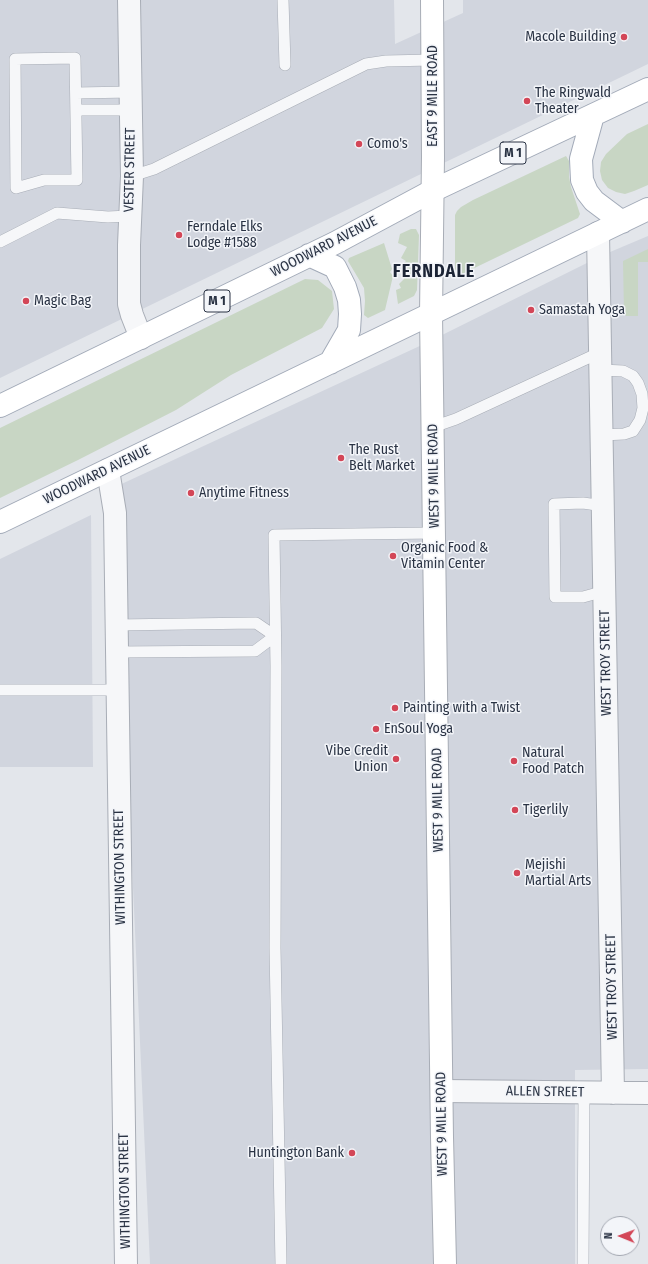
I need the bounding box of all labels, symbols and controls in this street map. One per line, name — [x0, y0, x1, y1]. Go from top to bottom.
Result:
place label: Macole Building — [525, 29, 616, 45]
marker: Macole Building — [619, 32, 629, 42]
street label: EAST 9 MILE ROAD — [425, 45, 441, 147]
place label: The Ringwald Theater — [535, 85, 611, 118]
marker: The Ringwald Theater — [522, 96, 532, 106]
street label: VESTER STREET — [121, 128, 139, 212]
place label: Como's — [367, 136, 408, 152]
marker: Como's — [354, 139, 364, 149]
road number: M 1 — [500, 142, 526, 164]
street label: WOODWARD AVENUE — [268, 213, 380, 281]
place label: Ferndale Elks Lodge #1588 — [187, 219, 262, 252]
marker: Ferndale Elks Lodge #1588 — [174, 230, 184, 240]
district label: FERNDALE — [393, 261, 475, 283]
road number: M 1 — [204, 290, 230, 312]
place label: Magic Bag — [34, 293, 91, 309]
marker: Magic Bag — [21, 296, 31, 306]
place label: Samastah Yoga — [539, 302, 625, 318]
marker: Samastah Yoga — [526, 305, 536, 315]
street label: WEST 9 MILE ROAD — [425, 423, 443, 529]
street label: WOODWARD AVENUE — [41, 442, 153, 508]
place label: The Rust Belt Market — [349, 442, 415, 474]
marker: The Rust Belt Market — [336, 453, 346, 463]
place label: Anytime Fitness — [199, 485, 289, 501]
marker: Anytime Fitness — [186, 488, 196, 498]
place label: Organic Food & Vitamin Center — [401, 540, 488, 572]
marker: Organic Food & Vitamin Center — [388, 551, 398, 561]
street label: WEST TROY STREET — [597, 610, 615, 716]
place label: Painting with a Twist — [403, 700, 520, 716]
marker: Painting with a Twist — [390, 703, 400, 713]
place label: EnSoul Yoga — [384, 721, 453, 737]
marker: EnSoul Yoga — [371, 724, 381, 734]
place label: Vibe Credit Union — [326, 743, 388, 776]
place label: Natural Food Patch — [522, 745, 584, 778]
street label: WEST 9 MILE ROAD — [429, 747, 447, 853]
marker: Vibe Credit Union — [391, 754, 401, 764]
marker: Natural Food Patch — [509, 756, 519, 766]
place label: Tigerlily — [523, 802, 568, 818]
marker: Tigerlily — [510, 805, 520, 815]
street label: WITHINGTON STREET — [111, 809, 129, 925]
place label: Mejishi Martial Arts — [525, 857, 591, 890]
marker: Mejishi Martial Arts — [512, 868, 522, 878]
street label: WEST TROY STREET — [603, 934, 621, 1040]
street label: WEST 9 MILE ROAD — [433, 1071, 451, 1177]
street label: ALLEN STREET — [506, 1083, 584, 1101]
street label: WITHINGTON STREET — [116, 1133, 134, 1249]
place label: Huntington Bank — [248, 1145, 344, 1161]
marker: Huntington Bank — [347, 1148, 357, 1158]
north arrow — [600, 1216, 640, 1256]
text: N — [602, 1232, 615, 1239]

